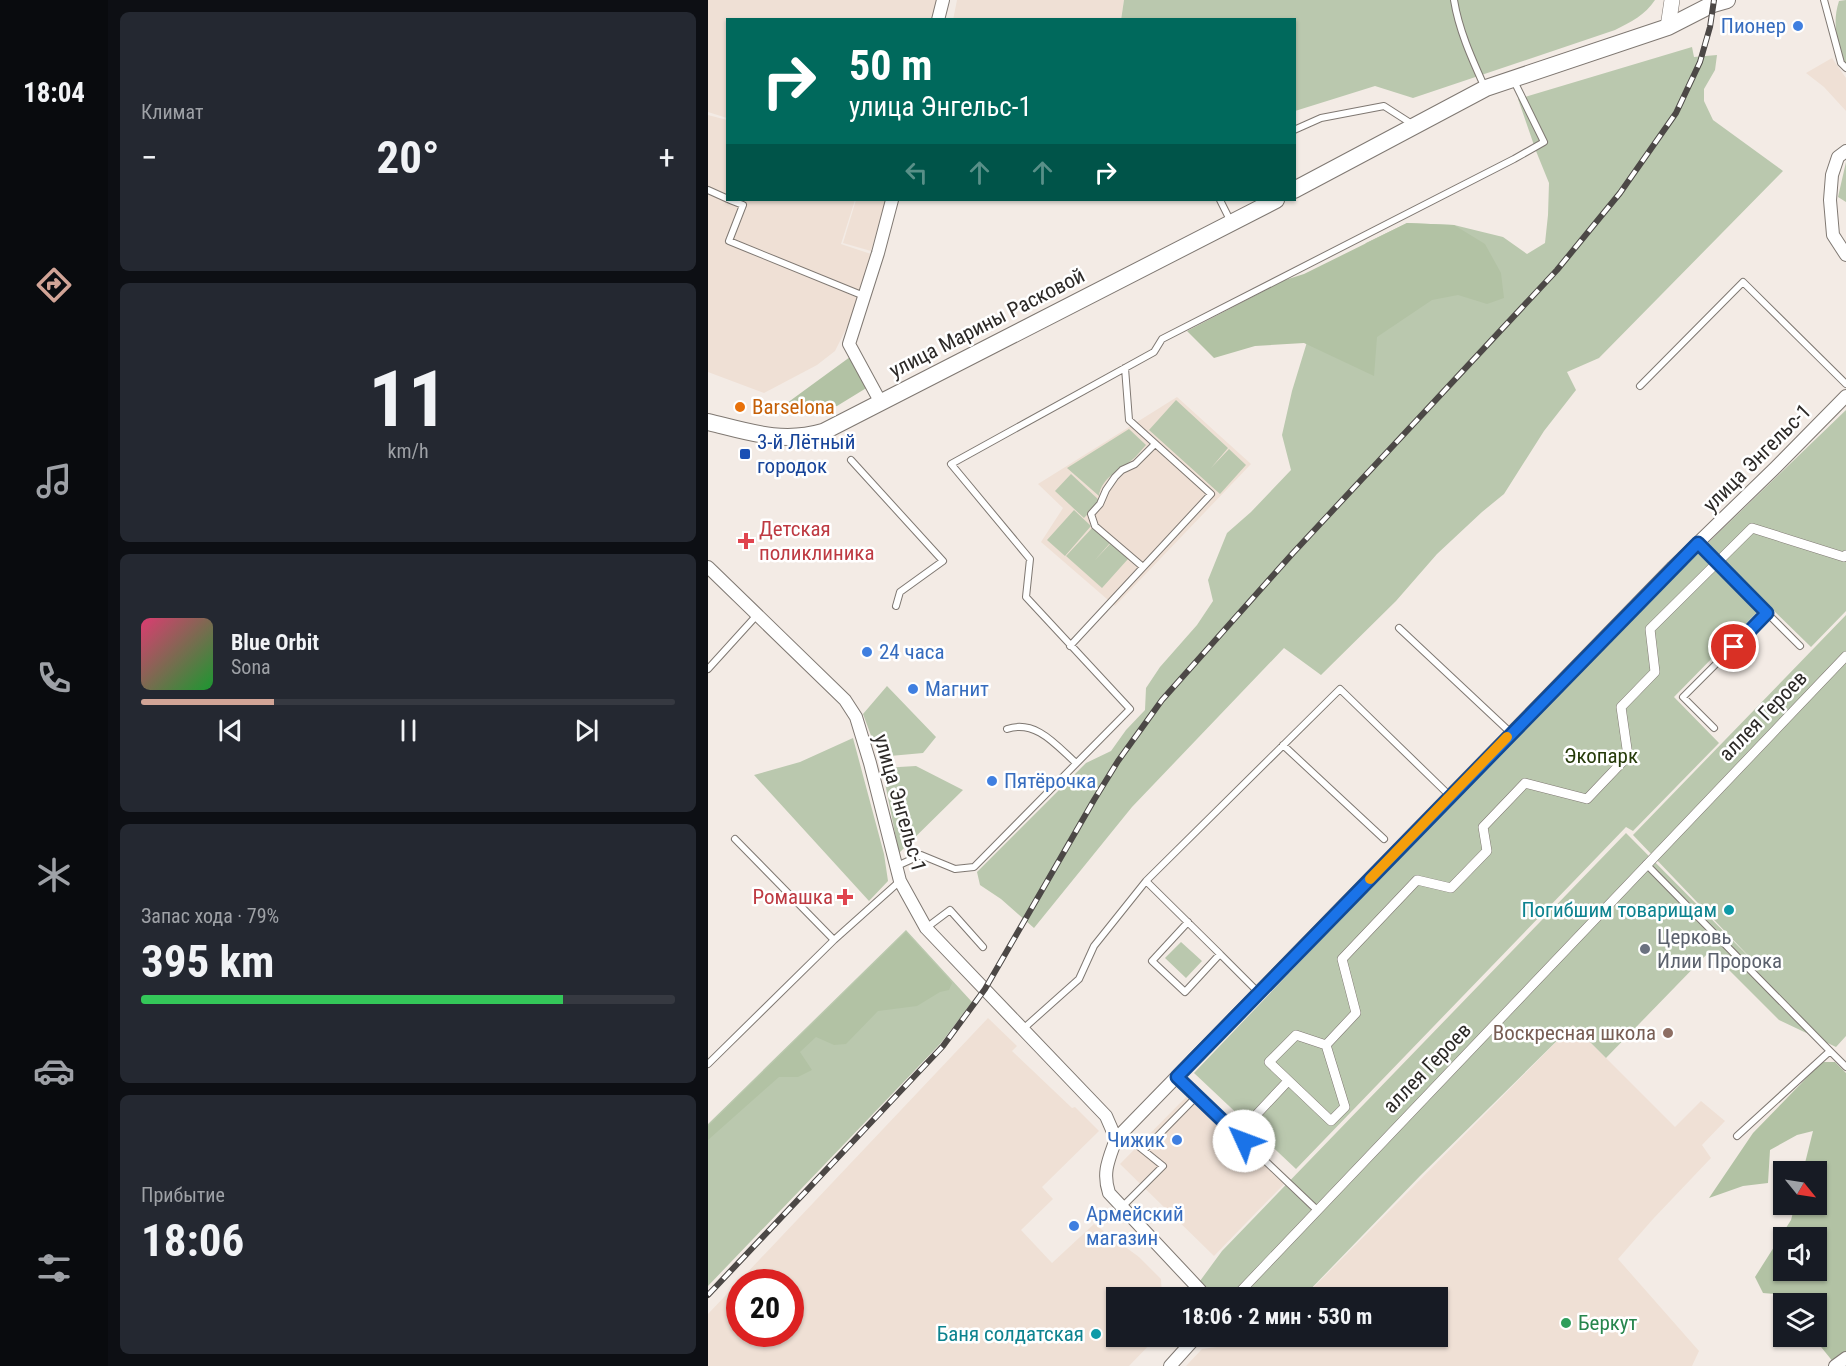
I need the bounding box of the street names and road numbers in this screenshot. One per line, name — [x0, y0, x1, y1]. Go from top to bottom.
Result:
street label: улица Марины Расковой — [885, 263, 1089, 383]
street label: улица Энгельс-1 — [1698, 399, 1816, 517]
street label: аллея Героев — [1714, 666, 1812, 766]
street label: улица Энгельс-1 — [869, 731, 931, 875]
street label: аллея Героев — [1378, 1018, 1476, 1118]

